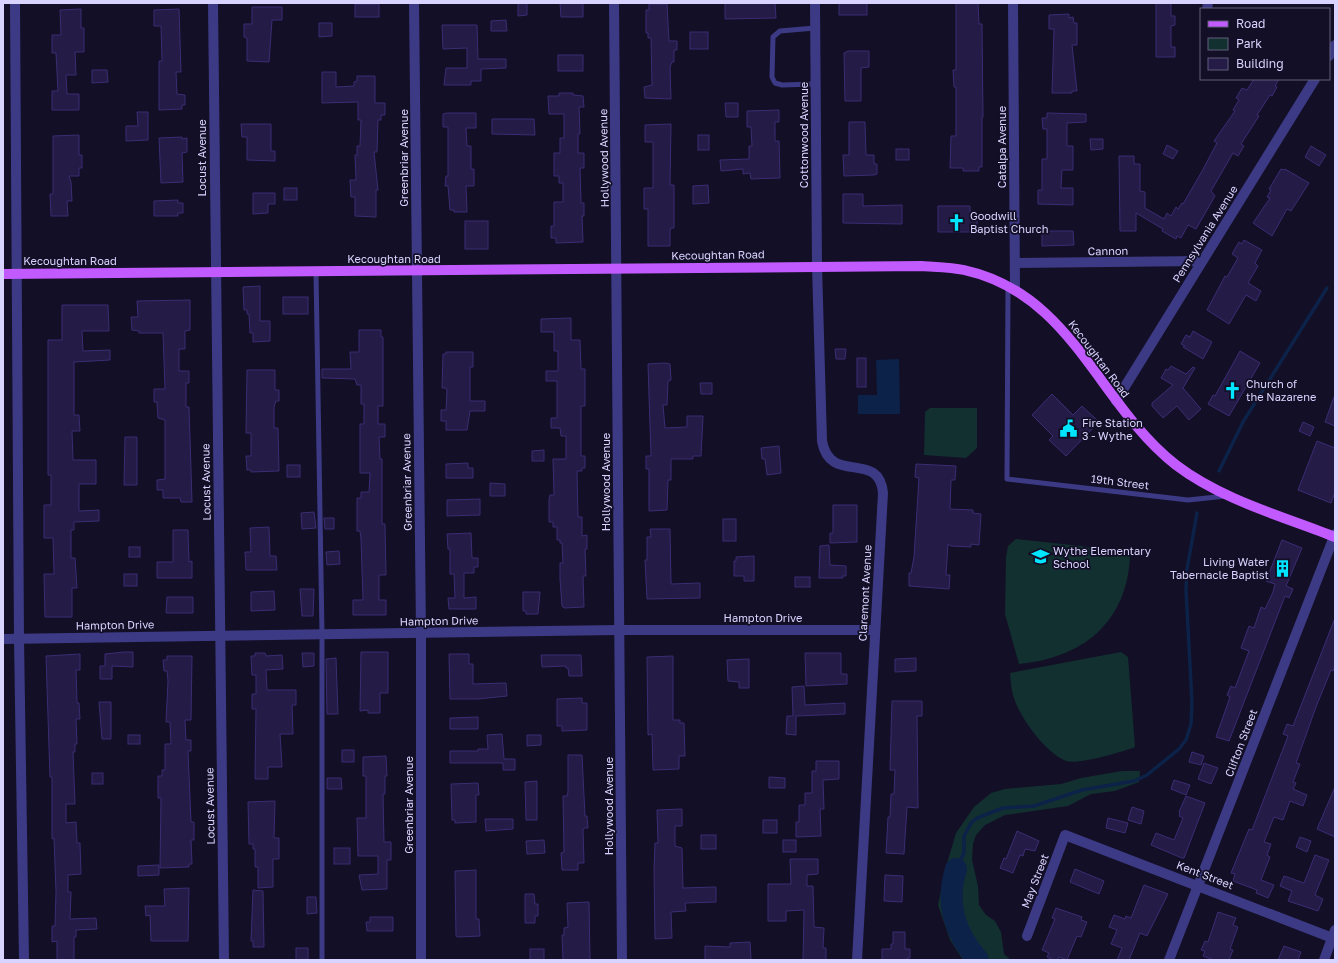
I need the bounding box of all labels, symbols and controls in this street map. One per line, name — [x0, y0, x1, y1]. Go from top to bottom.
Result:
legend — [1200, 8, 1330, 80]
text: Road — [1236, 16, 1265, 31]
text: Park — [1236, 36, 1262, 51]
text: Building — [1236, 56, 1284, 71]
street label: Cottonwood Avenue — [797, 82, 810, 188]
street label: Catalpa Avenue — [995, 106, 1008, 188]
street label: Greenbriar Avenue — [397, 109, 410, 207]
street label: Hollywood Avenue — [596, 109, 611, 207]
street label: Locust Avenue — [195, 119, 208, 197]
street label: Pennsylvania Avenue — [1169, 183, 1240, 285]
place label: Goodwill Baptist Church — [970, 209, 1049, 235]
church icon: Goodwill Baptist Church — [947, 212, 967, 232]
street label: Cannon — [1088, 244, 1128, 257]
street label: Kecoughtan Road — [671, 247, 765, 262]
street label: Kecoughtan Road — [347, 252, 441, 265]
street label: Kecoughtan Road — [23, 254, 117, 267]
street label: Kecoughtan Road — [1066, 317, 1133, 400]
place label: Church of the Nazarene — [1246, 377, 1316, 403]
church icon: Church of the Nazarene — [1223, 380, 1243, 400]
place label: Fire Station 3 - Wythe — [1082, 416, 1143, 442]
public building icon: Fire Station 3 - Wythe — [1059, 419, 1079, 439]
street label: Greenbriar Avenue — [399, 433, 414, 531]
street label: Hollywood Avenue — [599, 433, 612, 531]
street label: Locust Avenue — [198, 443, 213, 521]
street label: 19th Street — [1090, 471, 1150, 492]
street label: Claremont Avenue — [855, 544, 874, 642]
place label: Wythe Elementary School — [1053, 544, 1151, 570]
school or university icon: Wythe Elementary School — [1030, 547, 1050, 567]
place label: Living Water Tabernacle Baptist — [1170, 555, 1270, 581]
building icon: Living Water Tabernacle Baptist — [1272, 558, 1292, 578]
street label: Hampton Drive — [724, 611, 802, 624]
street label: Hampton Drive — [399, 613, 479, 628]
street label: Hampton Drive — [75, 617, 155, 632]
street label: Clifton Street — [1222, 707, 1259, 778]
street label: Greenbriar Avenue — [402, 756, 415, 854]
street label: Hollywood Avenue — [602, 757, 615, 855]
street label: Locust Avenue — [202, 767, 217, 845]
street label: May Street — [1018, 852, 1051, 910]
street label: Kent Street — [1175, 858, 1236, 891]

